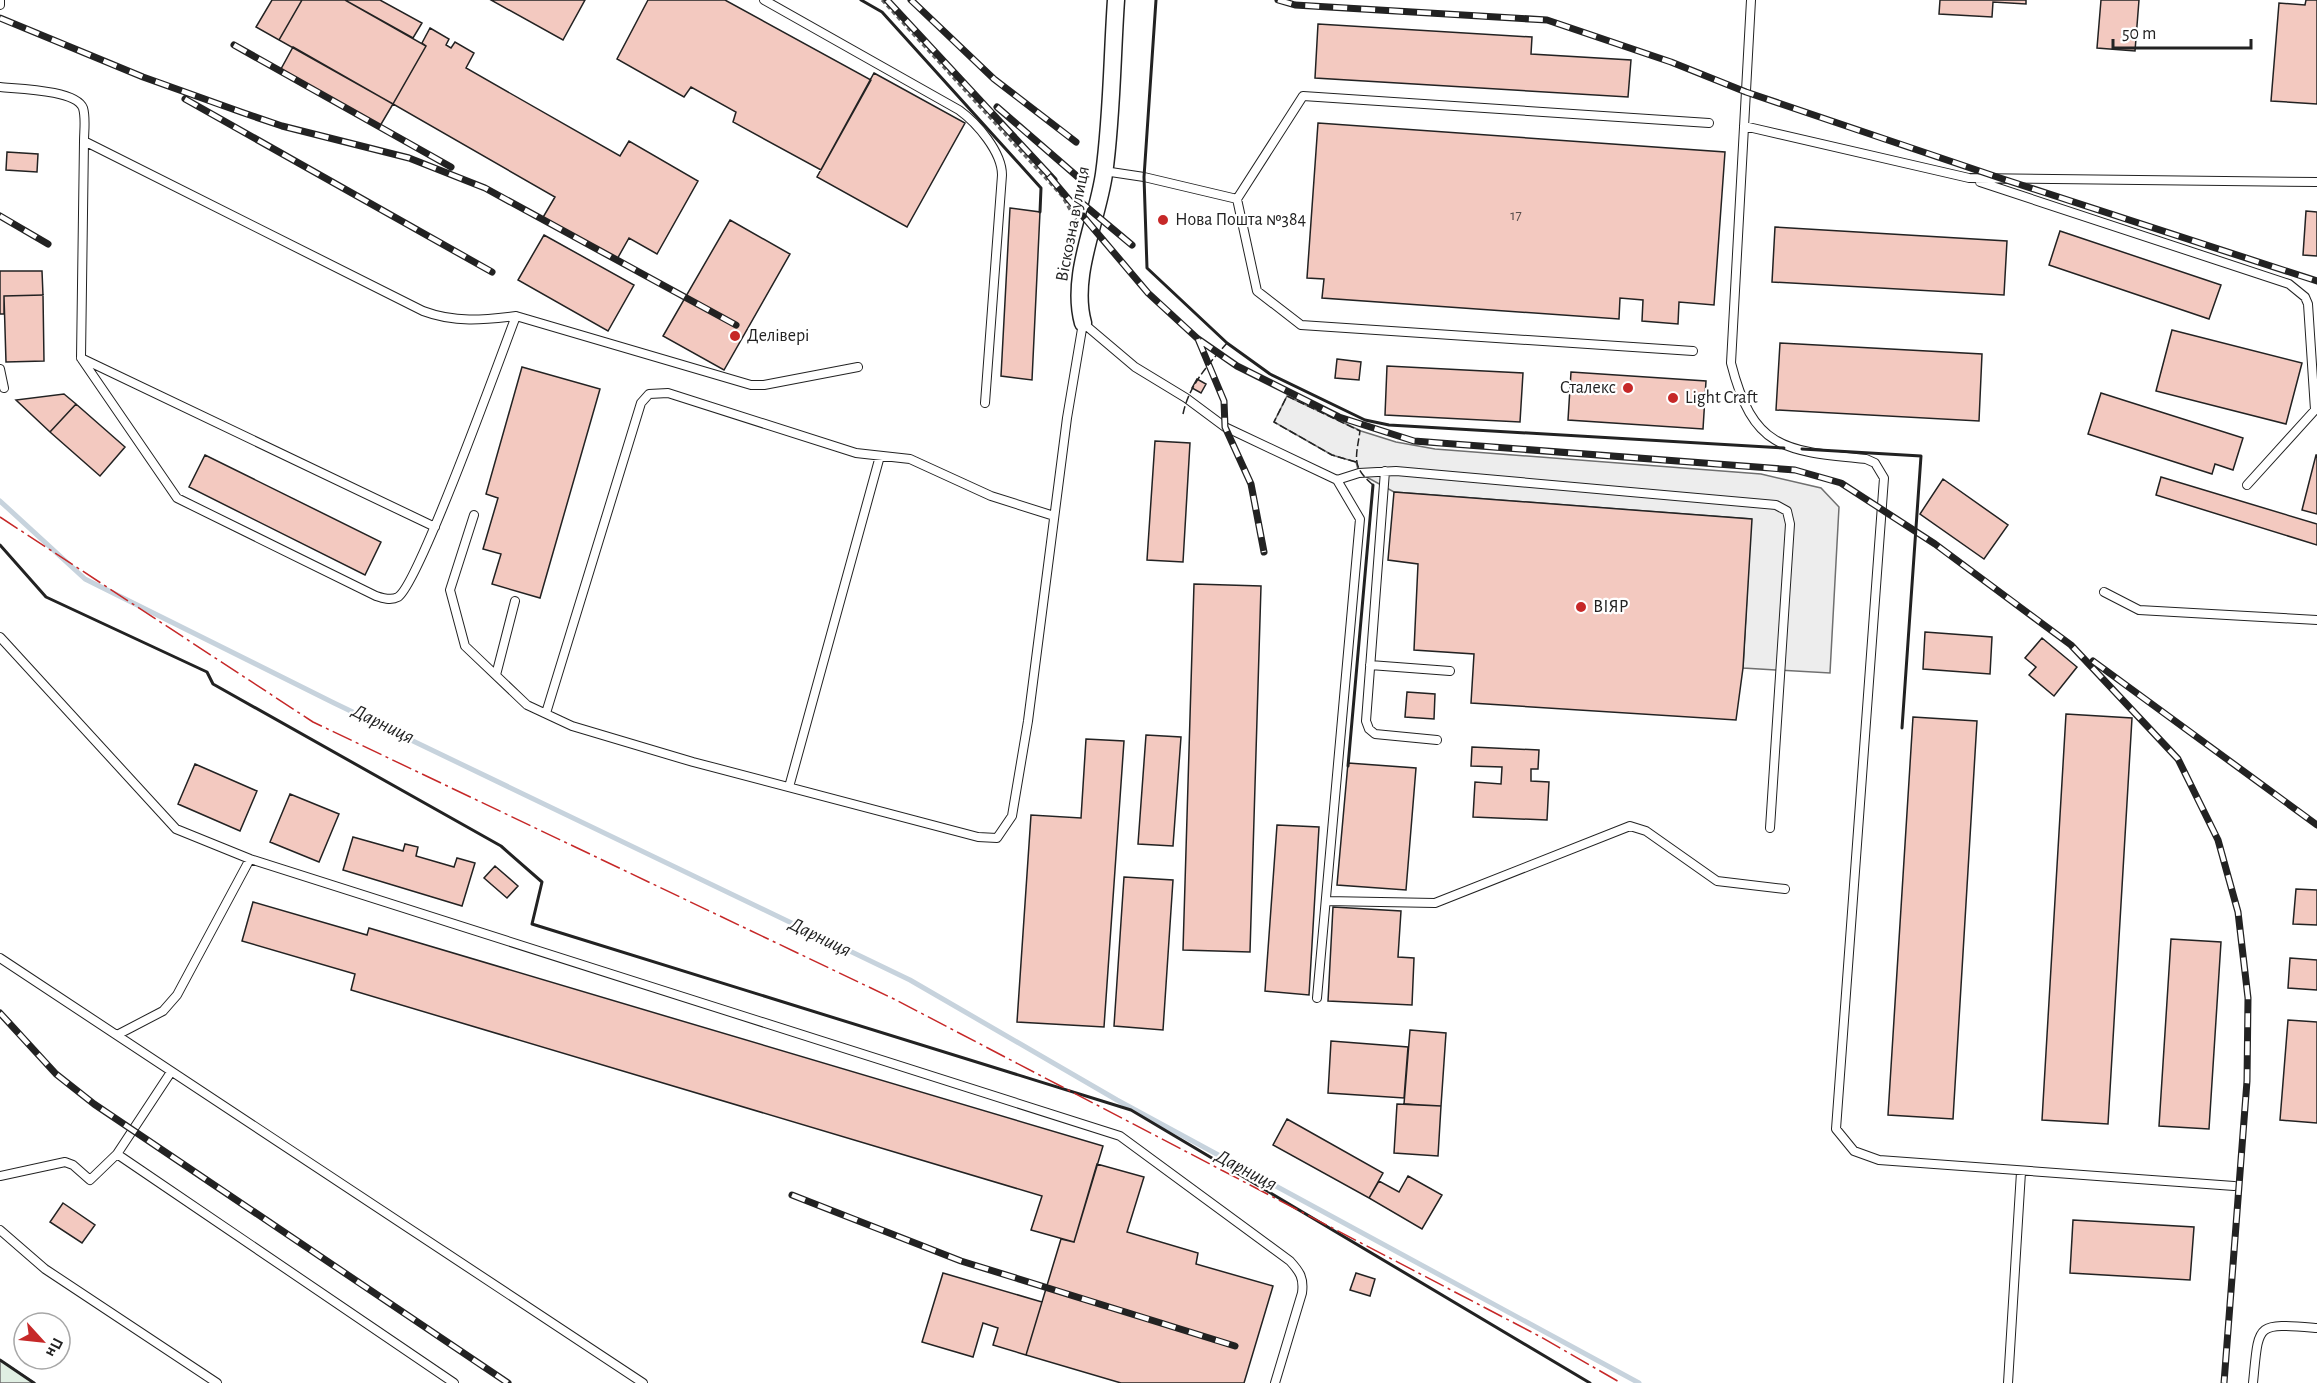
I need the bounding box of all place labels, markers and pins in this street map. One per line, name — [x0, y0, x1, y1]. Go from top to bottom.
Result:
place label: Нова Пошта №384 — [1175, 211, 1306, 229]
marker: Нова Пошта №384 — [1156, 213, 1170, 227]
place label: Делівері — [747, 327, 809, 345]
marker: Делівері — [728, 329, 742, 343]
place label: Сталекс — [1560, 379, 1616, 397]
marker: Сталекс — [1621, 381, 1635, 395]
place label: Light Craft — [1685, 389, 1758, 407]
marker: Light Craft — [1666, 391, 1680, 405]
place label: ВІЯР — [1593, 598, 1628, 616]
marker: ВІЯР — [1574, 600, 1588, 614]

